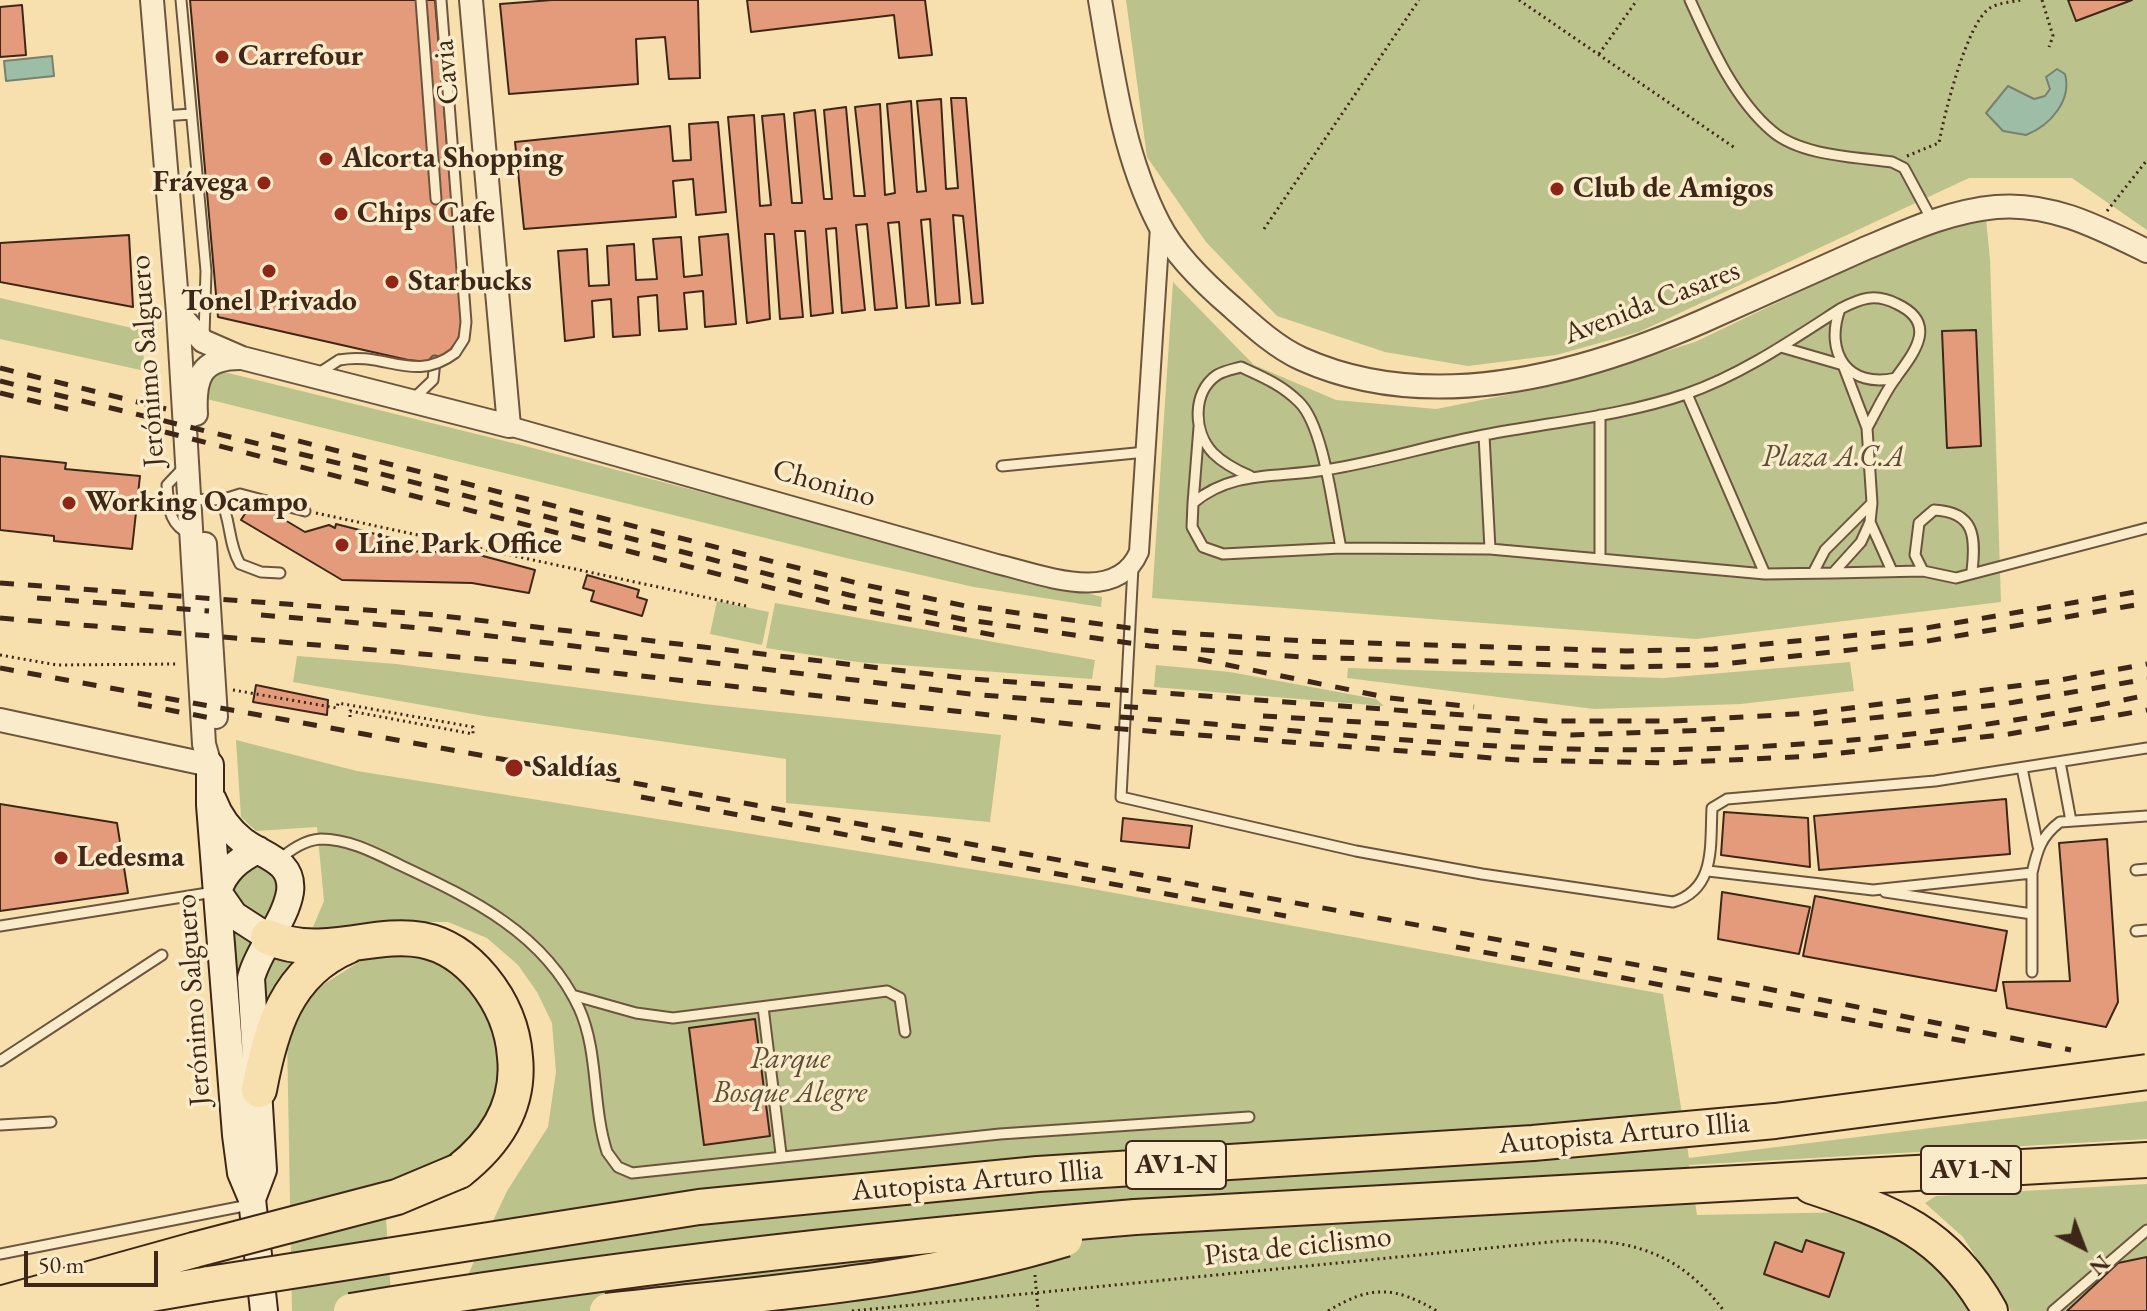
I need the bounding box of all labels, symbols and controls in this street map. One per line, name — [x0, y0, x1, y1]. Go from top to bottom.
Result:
street label: Cavia — [426, 38, 468, 106]
place label: Carrefour — [238, 39, 363, 75]
marker: Carrefour — [213, 48, 231, 66]
place label: Alcorta Shopping — [342, 141, 563, 177]
marker: Alcorta Shopping — [317, 150, 335, 168]
place label: Frávega — [153, 165, 248, 201]
place label: Club de Amigos — [1573, 171, 1773, 207]
marker: Frávega — [255, 174, 273, 192]
marker: Club de Amigos — [1548, 180, 1566, 198]
place label: Chips Cafe — [357, 196, 495, 232]
marker: Chips Cafe — [332, 205, 350, 223]
street label: Avenida Casares — [1559, 253, 1745, 353]
street label: Jerónimo Salguero — [123, 254, 173, 468]
marker: Tonel Privado — [260, 262, 278, 280]
place label: Starbucks — [408, 264, 532, 300]
marker: Starbucks — [383, 273, 401, 291]
place label: Tonel Privado — [181, 284, 357, 320]
park label: Plaza A.C.A — [1762, 440, 1904, 476]
street label: Chonino — [768, 452, 880, 516]
place label: Working Ocampo — [85, 485, 308, 521]
marker: Working Ocampo — [60, 494, 78, 512]
place label: Line Park Office — [358, 527, 562, 563]
marker: Line Park Office — [333, 536, 351, 554]
place label: Saldías — [532, 750, 617, 786]
marker: Saldías — [503, 757, 525, 779]
place label: Ledesma — [77, 840, 184, 876]
marker: Ledesma — [52, 849, 70, 867]
street label: Jerónimo Salguero — [169, 893, 219, 1107]
park label: Parque Bosque Alegre — [713, 1042, 867, 1112]
street label: Autopista Arturo Illia — [1497, 1105, 1751, 1163]
road number: AV1-N — [1126, 1141, 1226, 1189]
road number: AV1-N — [1921, 1146, 2021, 1194]
street label: Autopista Arturo Illia — [850, 1152, 1104, 1210]
north arrow — [2043, 1207, 2123, 1287]
street label: Pista de ciclismo — [1203, 1219, 1393, 1275]
scale bar — [28, 1235, 162, 1285]
text: N — [2083, 1248, 2116, 1282]
text: 50 m — [38, 1249, 85, 1280]

